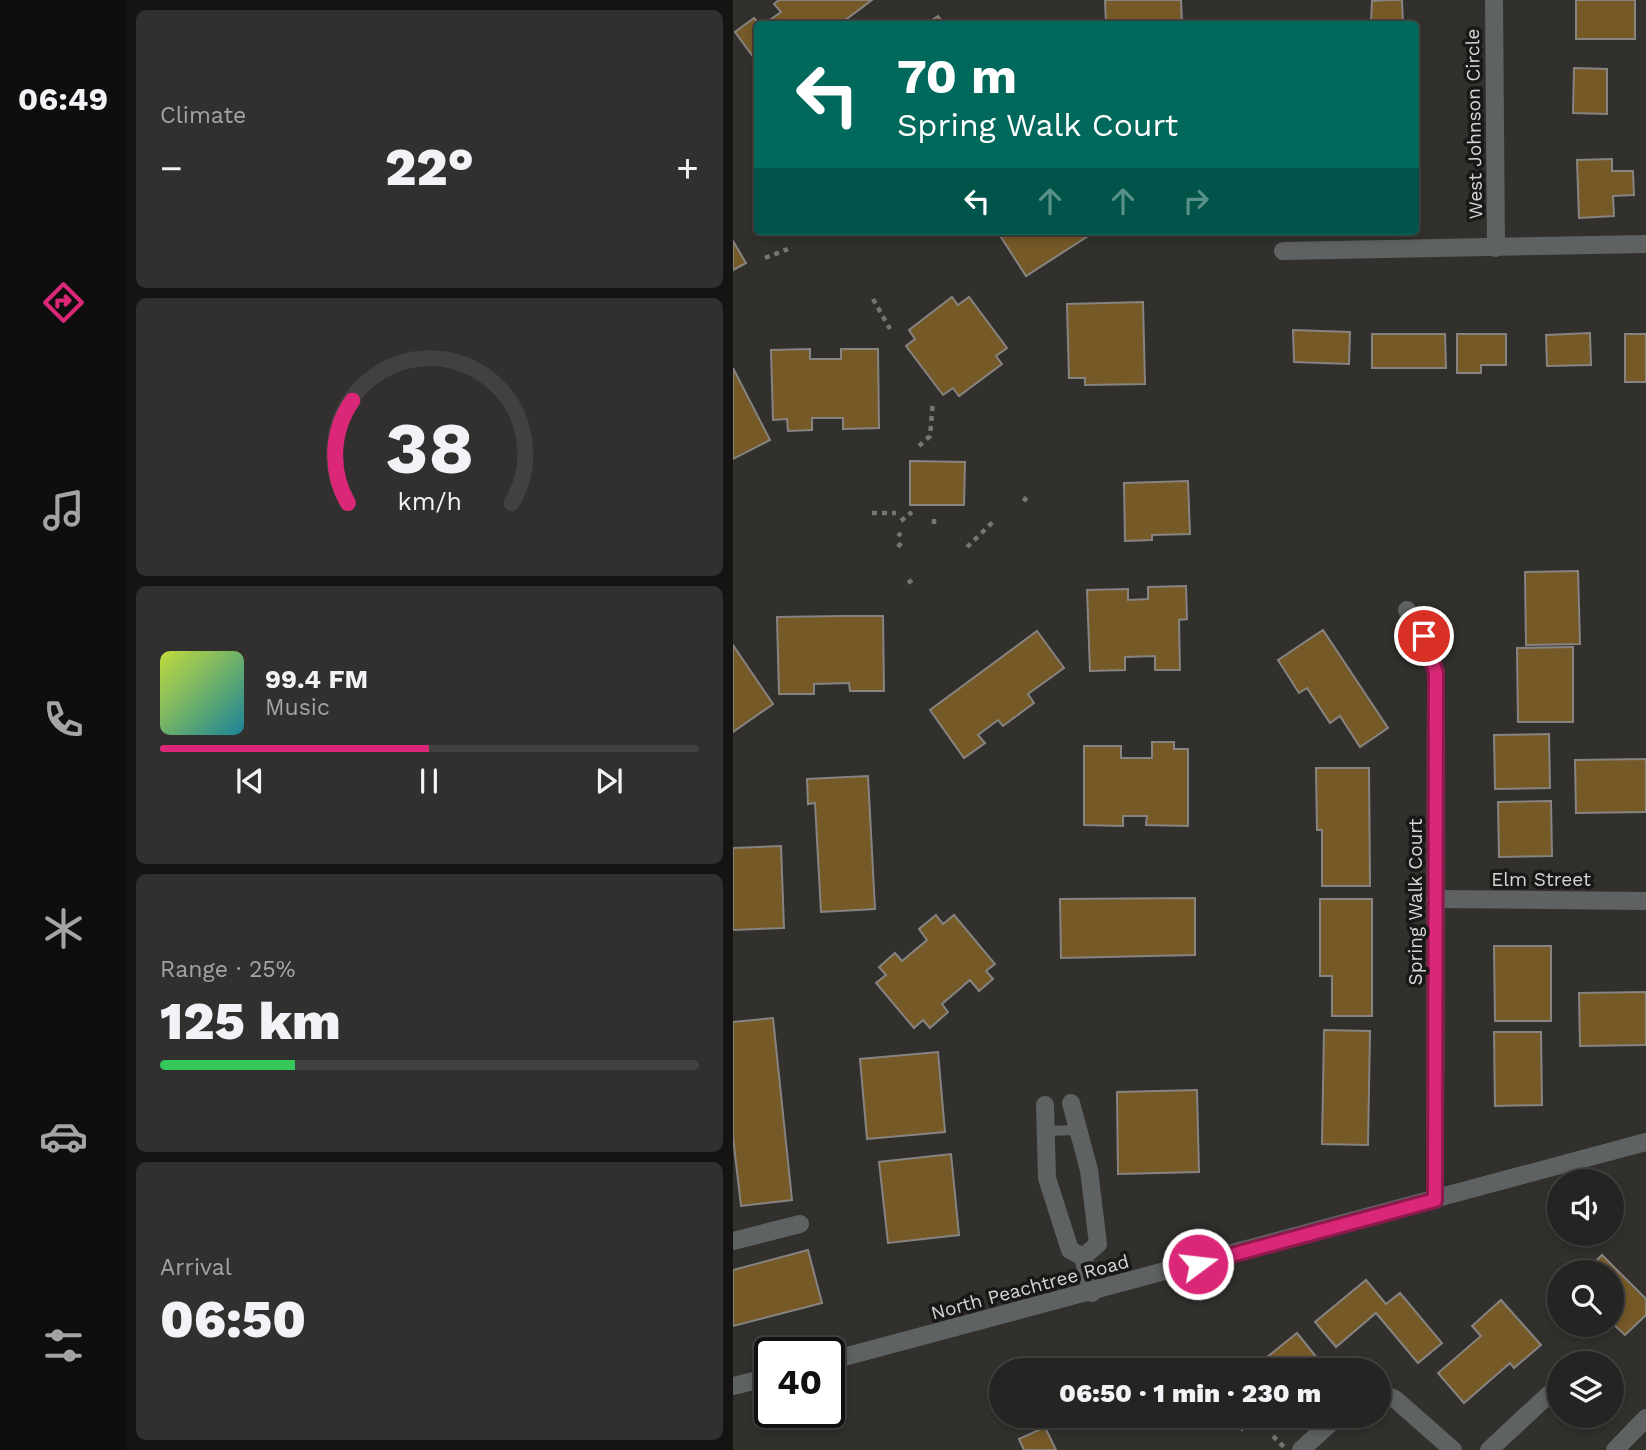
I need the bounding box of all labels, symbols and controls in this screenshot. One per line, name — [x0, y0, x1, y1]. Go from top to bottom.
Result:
street label: West Johnson Circle — [1461, 28, 1487, 220]
text: 70 m — [897, 47, 1017, 105]
icon: left — [782, 49, 873, 140]
text: 06:49 — [18, 80, 108, 118]
text: Climate — [160, 102, 246, 129]
text: Spring Walk Court — [897, 106, 1178, 144]
text: 22° — [385, 137, 474, 198]
text: − — [160, 146, 183, 190]
text: + — [676, 146, 699, 190]
icon: left — [958, 182, 996, 220]
icon: ahead — [1031, 182, 1069, 220]
icon: ahead — [1104, 182, 1142, 220]
icon: right — [1177, 182, 1215, 220]
icon: directions — [39, 278, 88, 327]
text: 38 — [385, 405, 474, 491]
icon: music — [39, 486, 88, 535]
text: km/h — [397, 487, 462, 516]
pin — [1394, 606, 1454, 666]
icon: arrive — [1405, 617, 1443, 655]
text: 99.4 FM — [265, 664, 368, 694]
text: Music — [265, 694, 330, 721]
icon: phone — [39, 695, 88, 744]
icon: previous — [231, 762, 269, 800]
icon: pause — [410, 762, 448, 800]
icon: next — [590, 762, 628, 800]
street label: Spring Walk Court — [1404, 819, 1427, 985]
street label: Elm Street — [1491, 868, 1591, 891]
icon: climate — [39, 904, 88, 953]
text: Range · 25% — [160, 956, 295, 983]
text: 125 km — [160, 991, 341, 1052]
icon: car — [39, 1112, 88, 1161]
map controls — [1547, 1169, 1624, 1428]
button: sound — [1547, 1169, 1624, 1246]
position arrow — [1161, 1227, 1235, 1301]
street label: North Peachtree Road — [928, 1249, 1132, 1325]
text: Arrival — [160, 1254, 232, 1281]
button: search — [1547, 1260, 1624, 1337]
text: 06:50 — [160, 1289, 306, 1350]
icon: filters — [39, 1321, 88, 1370]
speed limit sign: 40 — [754, 1337, 845, 1428]
button: layers — [1547, 1351, 1624, 1428]
text: 06:50 · 1 min · 230 m — [1059, 1378, 1321, 1408]

